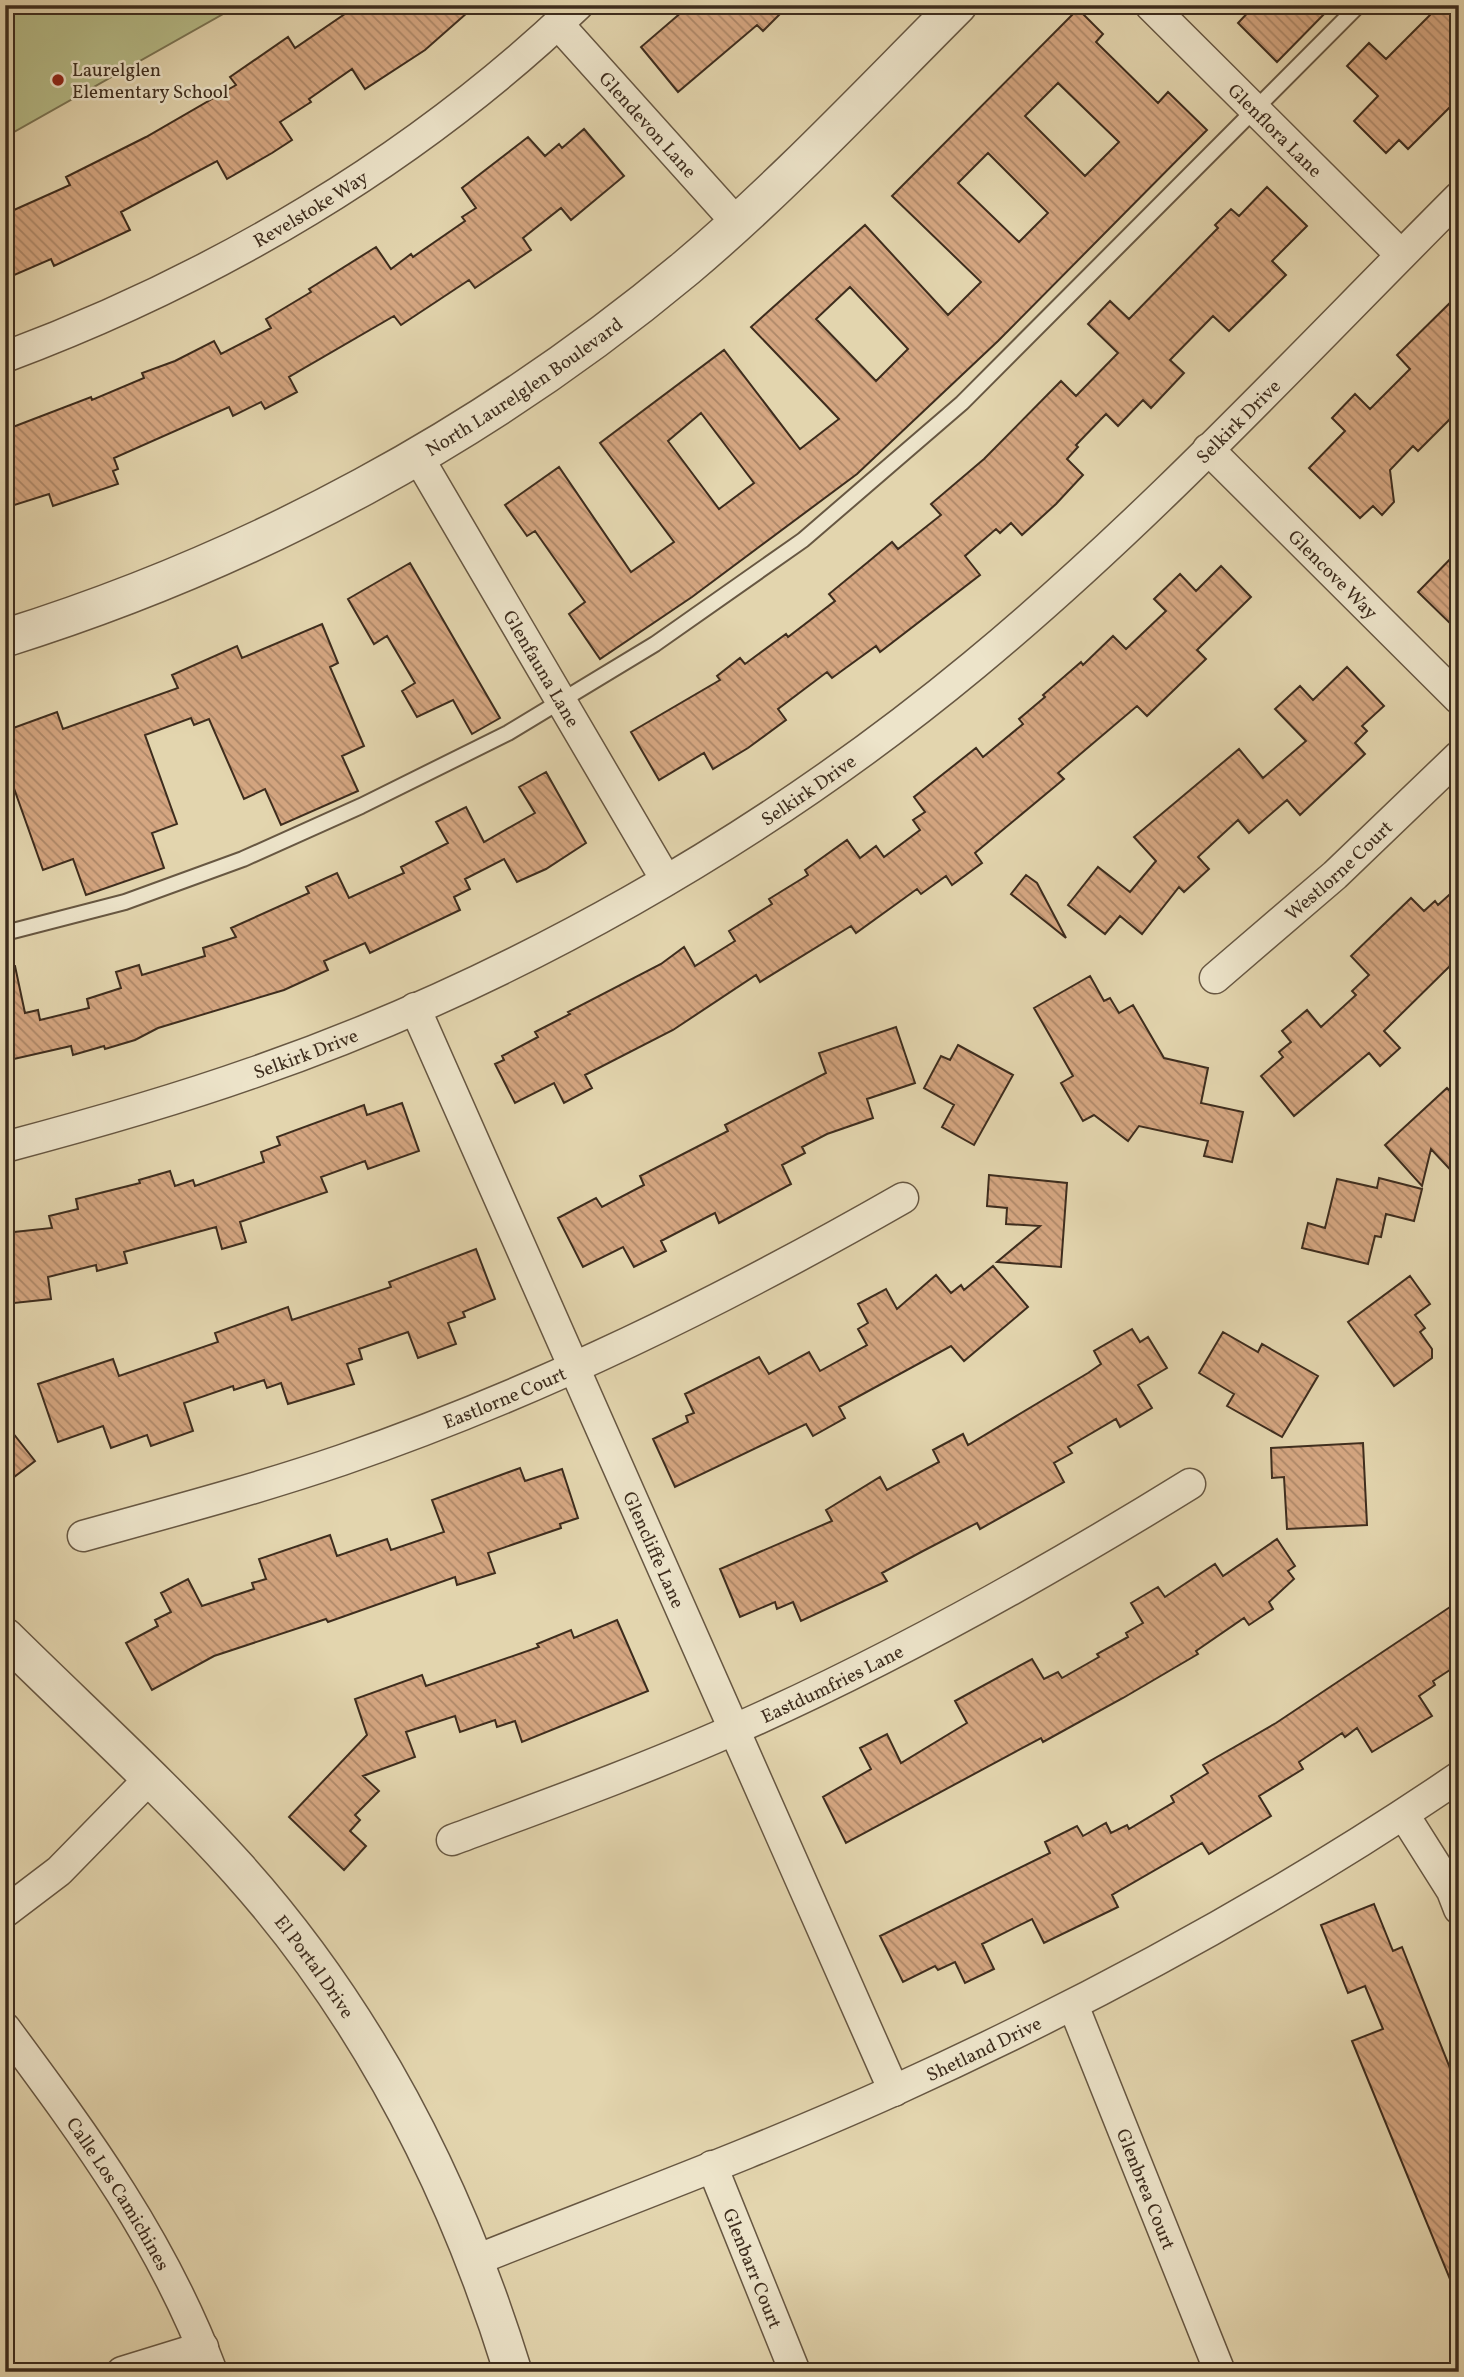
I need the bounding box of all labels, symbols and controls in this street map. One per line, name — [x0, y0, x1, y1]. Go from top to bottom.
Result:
place label: Laurelglen Elementary School — [72, 58, 229, 106]
street label: Glendevon Lane — [592, 67, 702, 185]
marker: Laurelglen Elementary School — [50, 72, 66, 88]
street label: Glenflora Lane — [1221, 78, 1327, 184]
street label: Revelstoke Way — [249, 165, 374, 255]
street label: North Laurelglen Boulevard — [421, 312, 629, 464]
street label: Selkirk Drive — [1191, 374, 1287, 470]
street label: Glencove Way — [1281, 525, 1383, 626]
street label: Glenfauna Lane — [496, 606, 585, 733]
street label: Selkirk Drive — [757, 749, 862, 833]
street label: Westlorne Court — [1280, 815, 1399, 927]
street label: Selkirk Drive — [250, 1023, 362, 1086]
street label: Eastlorne Court — [440, 1361, 571, 1436]
street label: Glencliffe Lane — [615, 1488, 690, 1613]
street label: Eastdumfries Lane — [757, 1639, 908, 1731]
street label: El Portal Drive — [267, 1910, 359, 2024]
street label: Shetland Drive — [922, 2011, 1046, 2089]
street label: Calle Los Camichines — [59, 2113, 175, 2276]
street label: Glenbrea Court — [1109, 2125, 1181, 2254]
street label: Glenbarr Court — [715, 2205, 787, 2333]

